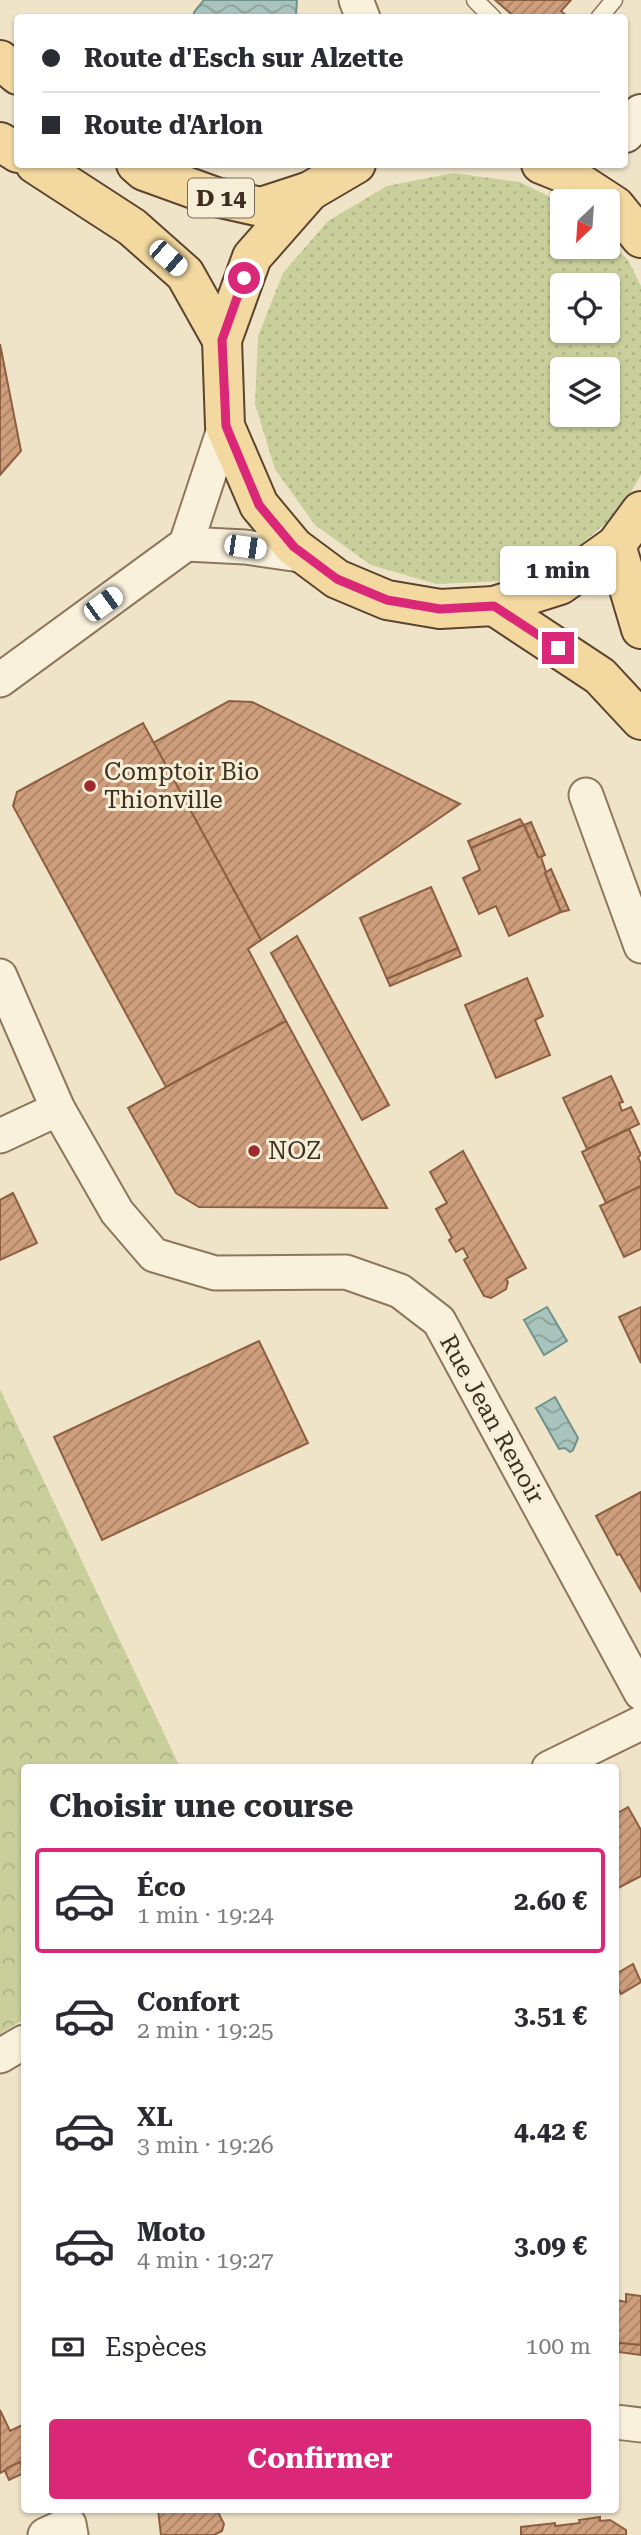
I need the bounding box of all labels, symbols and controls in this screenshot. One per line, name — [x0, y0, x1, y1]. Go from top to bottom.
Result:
text: Route d'Esch sur Alzette — [84, 43, 403, 73]
text: Route d'Arlon — [84, 110, 263, 140]
road number: D 14 — [188, 178, 254, 218]
north arrow — [550, 189, 620, 259]
map controls — [550, 189, 620, 427]
car — [146, 236, 191, 280]
route start — [228, 262, 260, 294]
button: locate — [550, 273, 620, 343]
button: layers — [550, 357, 620, 427]
car — [223, 534, 268, 560]
callout: 1 min — [500, 546, 616, 596]
text: 1 min — [526, 557, 590, 584]
car — [80, 583, 127, 625]
route end — [542, 632, 574, 664]
place label: Comptoir Bio Thionville — [104, 758, 259, 814]
marker: Comptoir Bio Thionville — [82, 778, 98, 794]
place label: NOZ — [268, 1137, 321, 1165]
marker: NOZ — [246, 1143, 262, 1159]
street label: Rue Jean Renoir — [434, 1330, 550, 1508]
text: Choisir une course — [49, 1787, 353, 1825]
icon: car — [53, 1869, 116, 1932]
text: Éco — [137, 1872, 186, 1902]
text: 2.60 € — [514, 1886, 587, 1916]
text: 1 min · 19:24 — [137, 1902, 274, 1929]
icon: car — [53, 1984, 116, 2047]
text: Confort — [137, 1987, 240, 2017]
text: 3.51 € — [514, 2001, 587, 2031]
text: 2 min · 19:25 — [137, 2017, 274, 2044]
icon: car — [53, 2099, 116, 2162]
text: XL — [137, 2102, 173, 2132]
text: 4.42 € — [514, 2116, 587, 2146]
text: 3 min · 19:26 — [137, 2132, 274, 2159]
icon: car — [53, 2214, 116, 2277]
text: Moto — [137, 2217, 206, 2247]
text: 3.09 € — [514, 2231, 587, 2261]
text: 4 min · 19:27 — [137, 2247, 274, 2274]
icon: cash — [49, 2328, 87, 2366]
text: Espèces — [105, 2332, 207, 2362]
text: 100 m — [526, 2333, 591, 2360]
button: Confirmer — [49, 2419, 591, 2499]

